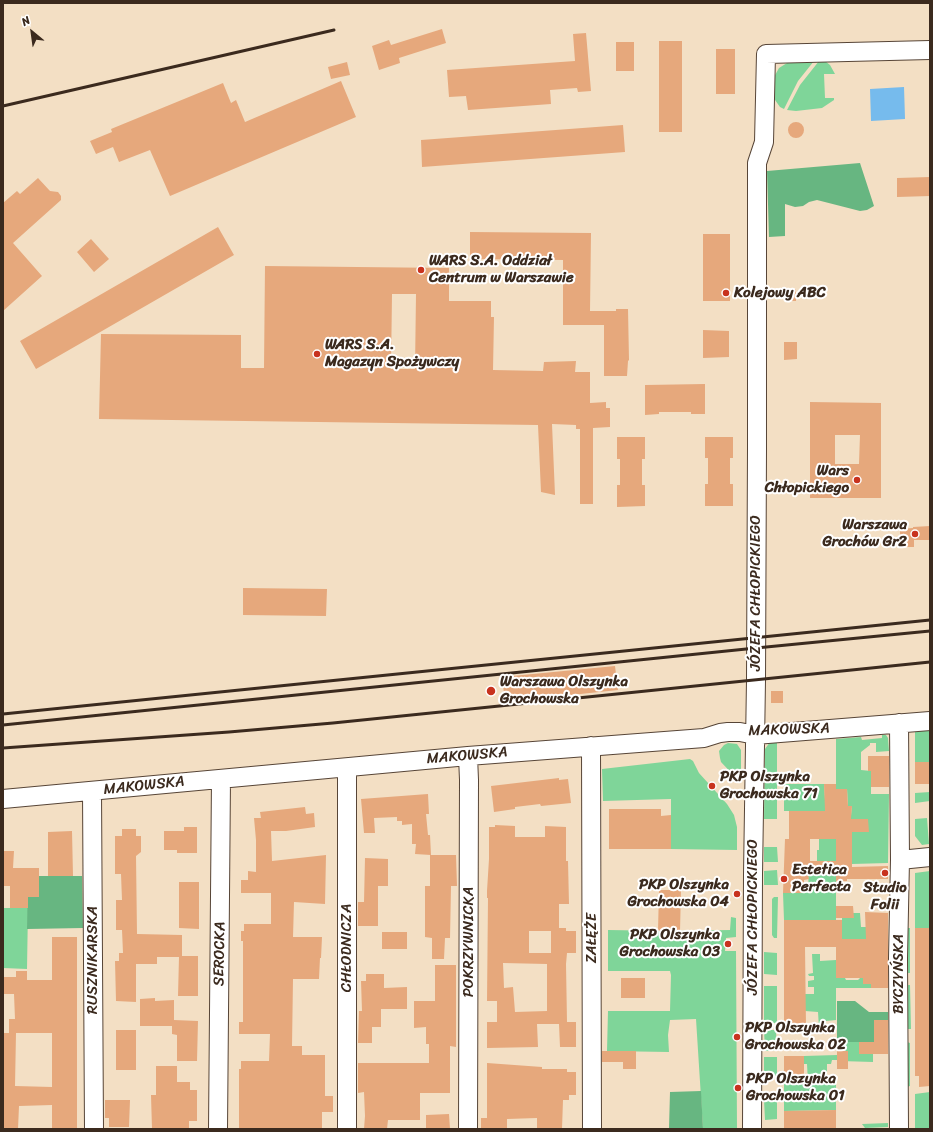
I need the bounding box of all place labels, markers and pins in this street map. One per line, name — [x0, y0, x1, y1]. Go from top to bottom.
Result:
place label: WARS S.A. Oddział Centrum w Warszawie — [429, 252, 574, 287]
marker: WARS S.A. Oddział Centrum w Warszawie — [416, 265, 426, 275]
place label: Kolejowy ABC — [734, 284, 826, 302]
marker: Kolejowy ABC — [721, 288, 731, 298]
place label: WARS S.A. Magazyn Spożywczy — [325, 336, 459, 371]
marker: WARS S.A. Magazyn Spożywczy — [312, 349, 322, 359]
place label: Wars Chłopickiego — [765, 462, 849, 497]
marker: Wars Chłopickiego — [852, 475, 862, 485]
place label: Warszawa Grochów Gr2 — [823, 516, 907, 551]
marker: Warszawa Grochów Gr2 — [910, 529, 920, 539]
place label: Warszawa Olszynka Grochowska — [500, 673, 628, 708]
marker: Warszawa Olszynka Grochowska — [485, 685, 497, 697]
place label: PKP Olszynka Grochowska 71 — [720, 768, 818, 803]
marker: PKP Olszynka Grochowska 71 — [707, 781, 717, 791]
place label: Estetica Perfecta — [792, 861, 851, 896]
marker: Studio Folii — [880, 868, 890, 878]
marker: Estetica Perfecta — [779, 874, 789, 884]
place label: PKP Olszynka Grochowska 04 — [627, 876, 729, 911]
place label: Studio Folii — [863, 879, 907, 914]
marker: PKP Olszynka Grochowska 04 — [732, 889, 742, 899]
place label: PKP Olszynka Grochowska 03 — [620, 926, 720, 961]
marker: PKP Olszynka Grochowska 03 — [723, 939, 733, 949]
place label: PKP Olszynka Grochowska 02 — [745, 1019, 846, 1054]
marker: PKP Olszynka Grochowska 02 — [732, 1032, 742, 1042]
place label: PKP Olszynka Grochowska 01 — [746, 1070, 845, 1105]
marker: PKP Olszynka Grochowska 01 — [733, 1083, 743, 1093]

